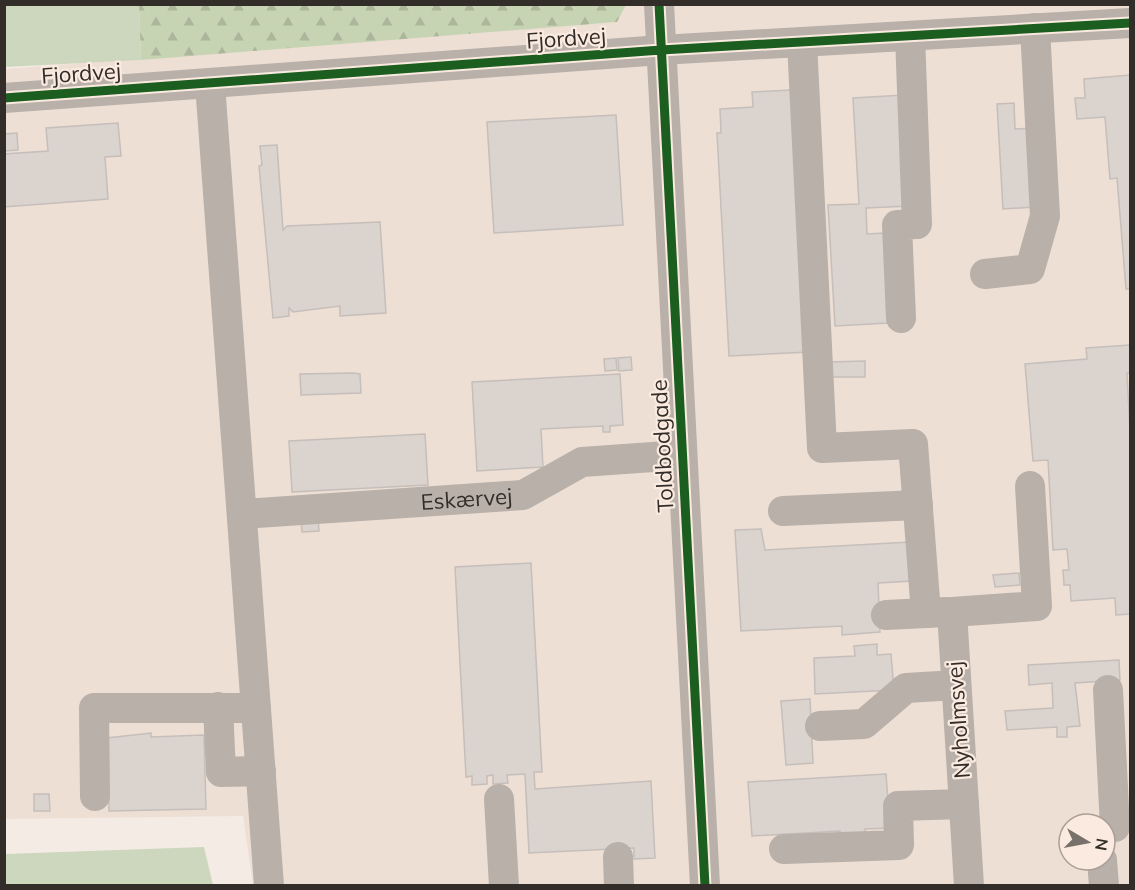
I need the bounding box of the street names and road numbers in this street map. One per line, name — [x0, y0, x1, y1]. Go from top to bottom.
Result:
street label: Fjordvej — [525, 21, 607, 55]
street label: Fjordvej — [40, 56, 122, 90]
street label: Toldbodgade — [645, 379, 679, 513]
street label: Eskærvej — [420, 482, 513, 516]
street label: Nyholmsvej — [940, 660, 976, 780]

